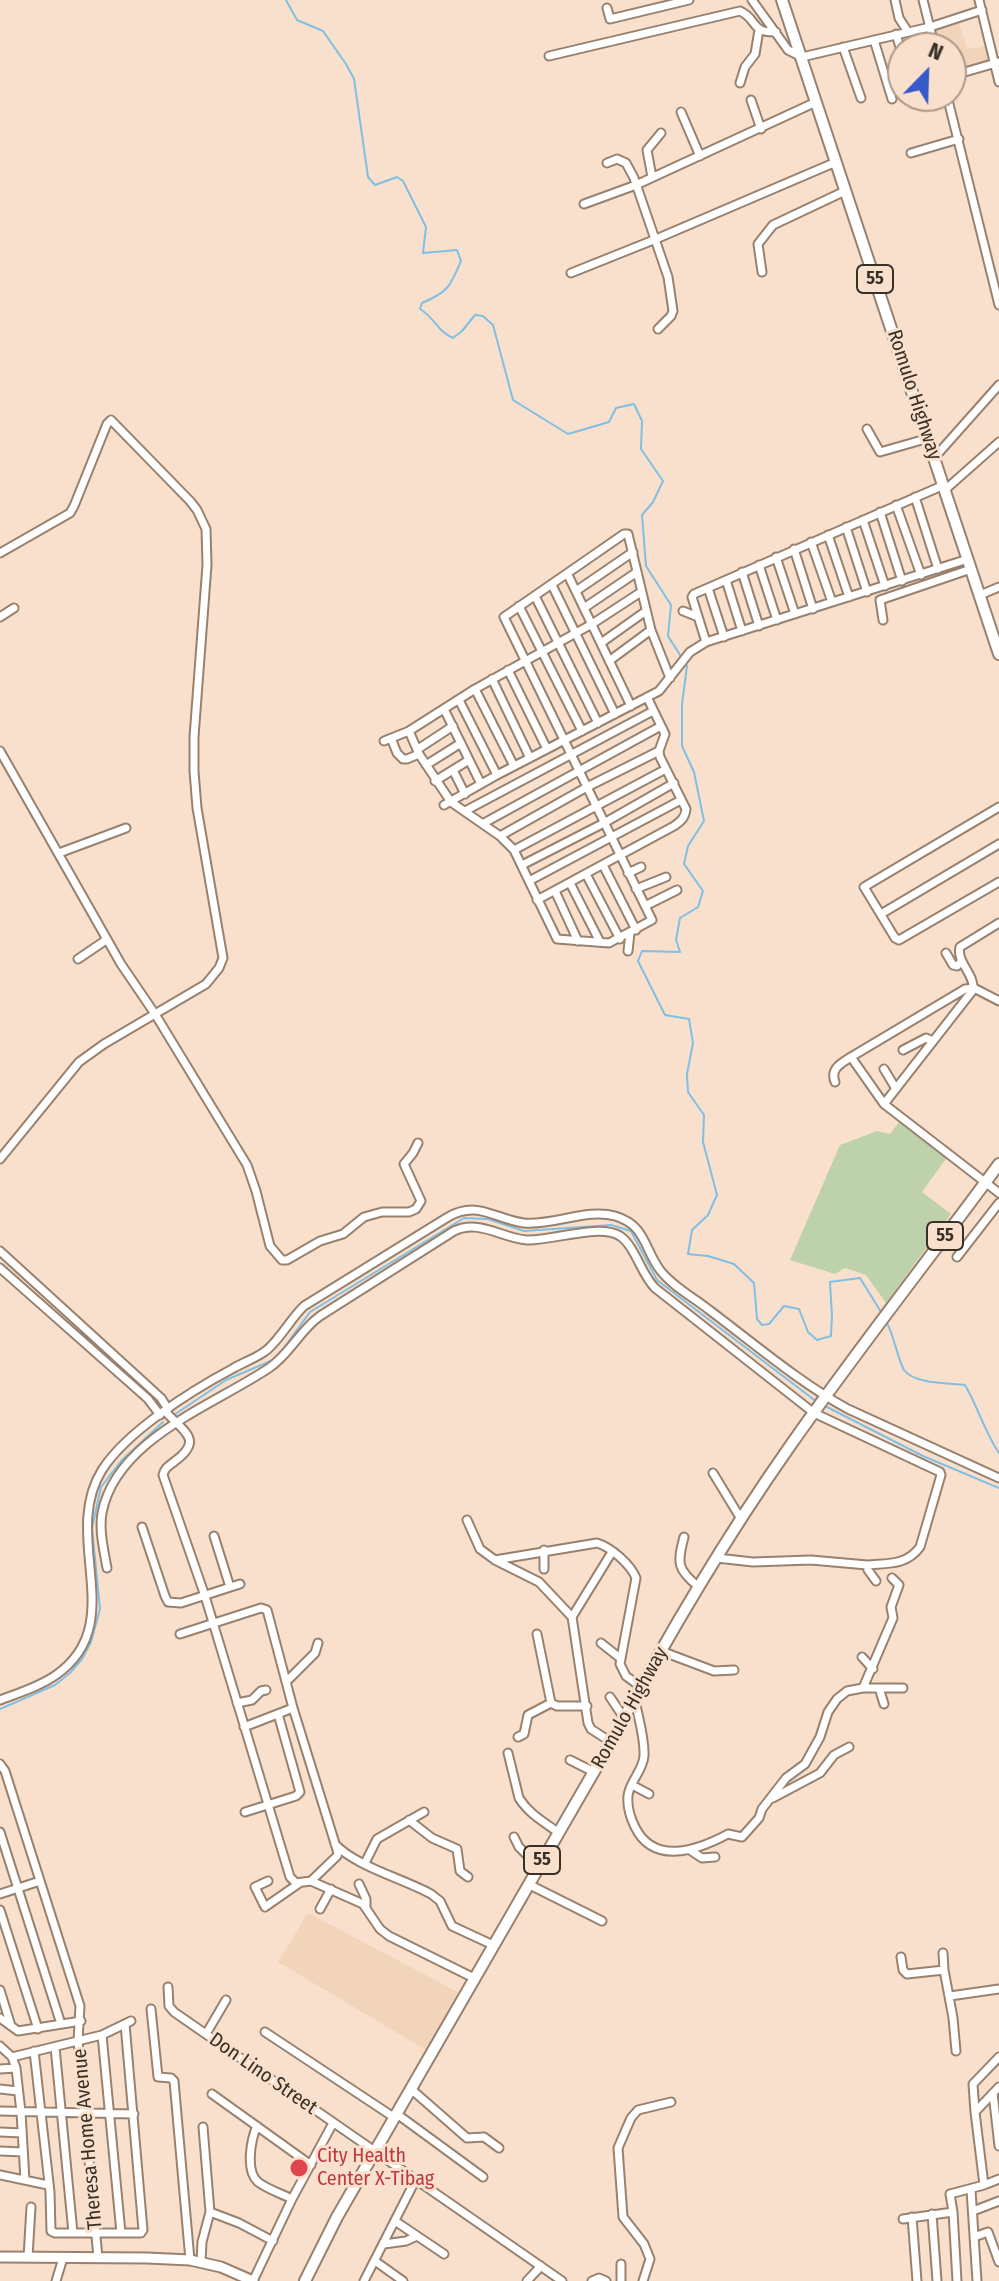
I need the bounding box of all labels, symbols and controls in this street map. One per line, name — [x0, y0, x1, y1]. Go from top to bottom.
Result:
north arrow — [887, 32, 967, 112]
text: N — [924, 36, 947, 66]
road number: 55 — [857, 265, 893, 293]
street label: Romulo Highway — [882, 327, 946, 463]
road number: 55 — [927, 1222, 963, 1250]
street label: Romulo Highway — [587, 1643, 673, 1773]
road number: 55 — [524, 1846, 560, 1874]
street label: Don Lino Street — [204, 2028, 322, 2120]
street label: Theresa Home Avenue — [68, 2048, 108, 2230]
place label: City Health Center X-Tibag — [317, 2144, 434, 2191]
marker: City Health Center X-Tibag — [288, 2157, 310, 2179]

